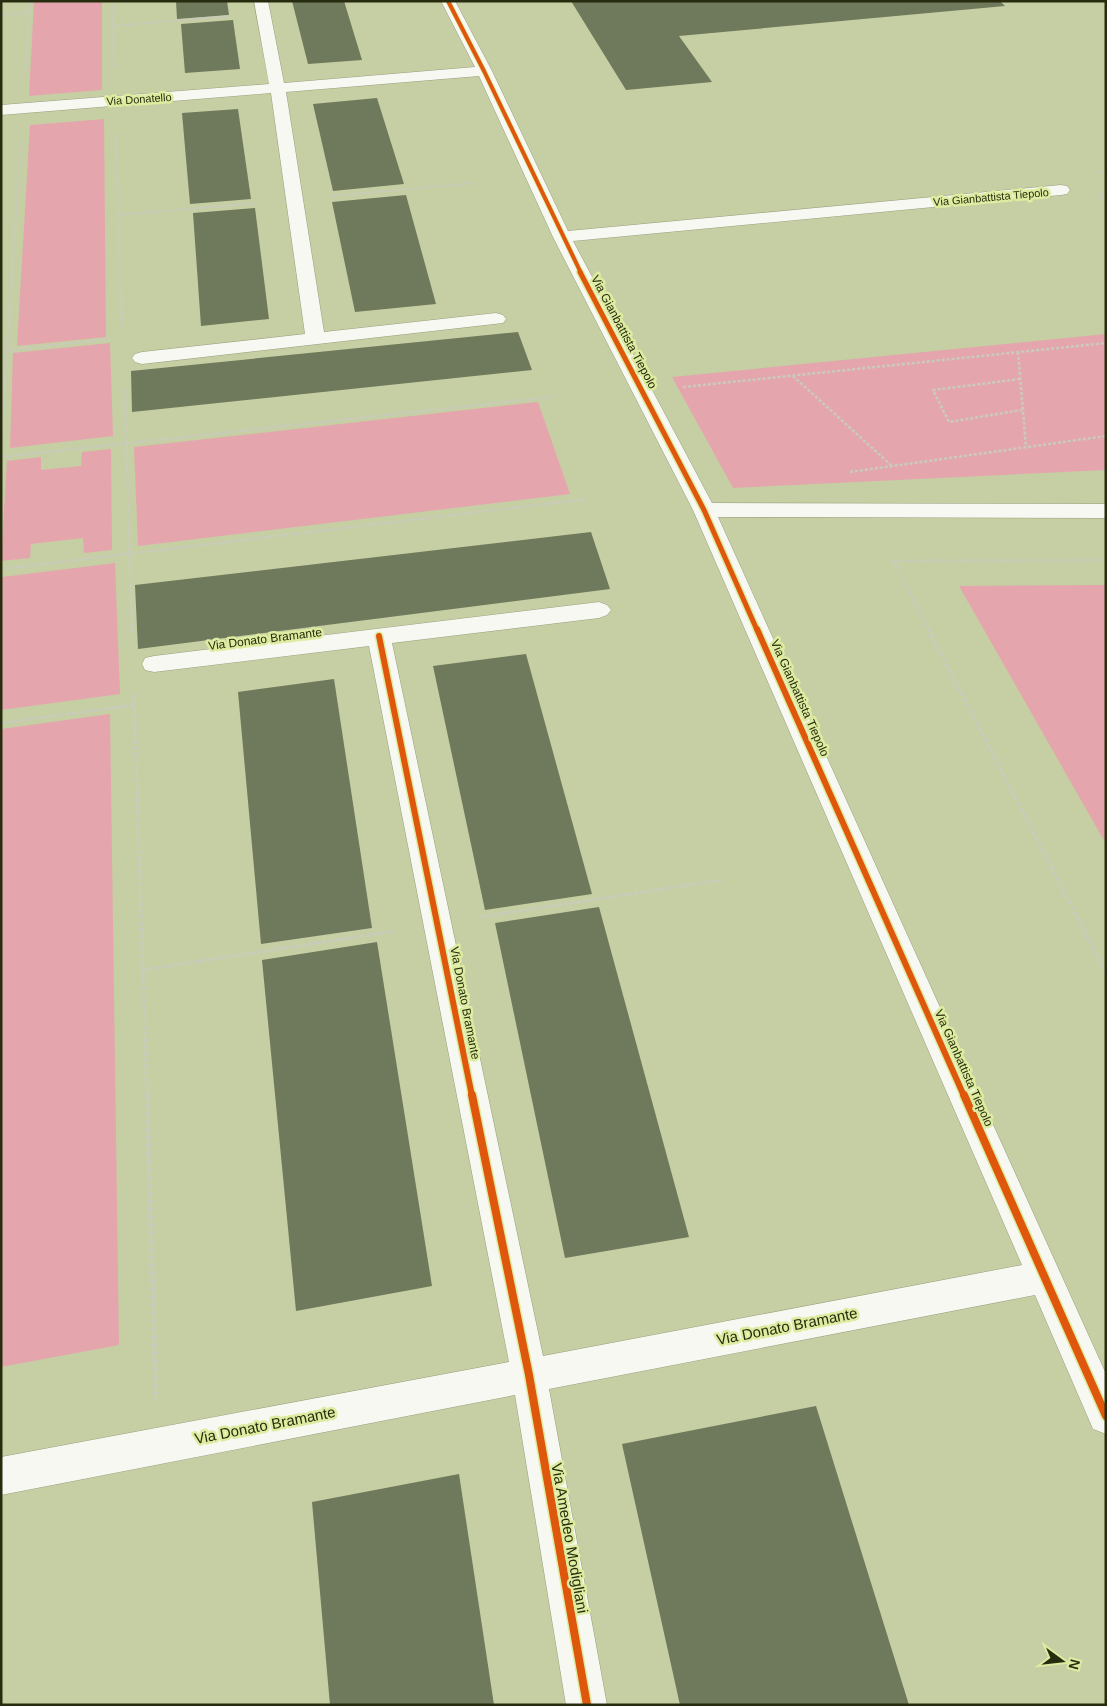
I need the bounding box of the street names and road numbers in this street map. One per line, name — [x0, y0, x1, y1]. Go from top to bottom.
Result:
street label: Via Donatello — [106, 91, 172, 107]
street label: Via Gianbattista Tiepolo — [933, 186, 1049, 208]
street label: Via Gianbattista Tiepolo — [588, 273, 660, 391]
street label: Via Donato Bramante — [207, 625, 323, 653]
street label: Via Gianbattista Tiepolo — [768, 637, 832, 759]
street label: Via Donato Bramante — [447, 945, 483, 1061]
street label: Via Gianbattista Tiepolo — [932, 1007, 996, 1129]
street label: Via Donato Bramante — [715, 1304, 859, 1348]
street label: Via Donato Bramante — [193, 1403, 337, 1447]
street label: Via Amedeo Modigliani — [548, 1462, 592, 1614]

